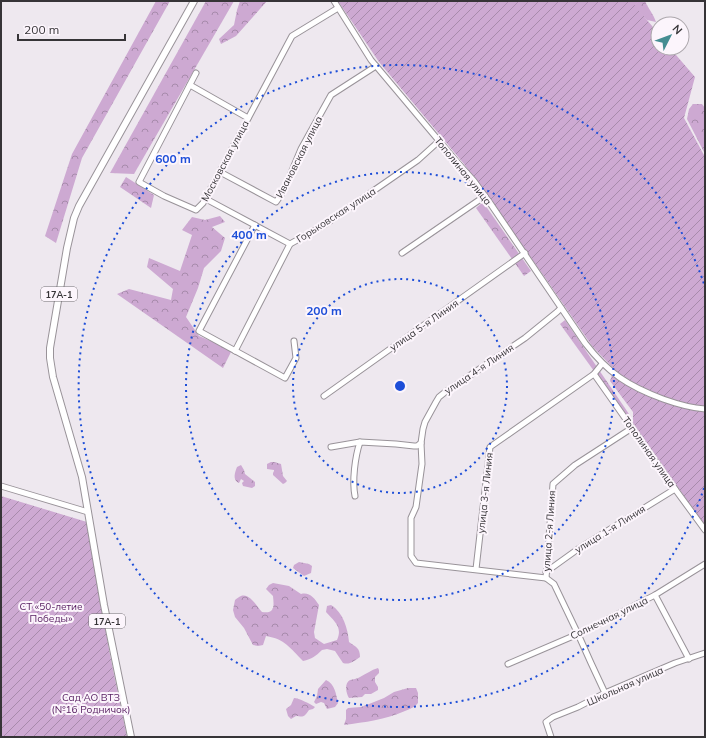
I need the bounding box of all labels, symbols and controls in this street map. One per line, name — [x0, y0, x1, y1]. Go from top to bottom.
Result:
scale bar — [18, 16, 125, 42]
north arrow — [650, 16, 690, 56]
text: 200 m — [24, 22, 59, 37]
text: N — [669, 22, 685, 37]
street label: Ивановская улица — [273, 114, 325, 200]
street label: Московская улица — [198, 118, 252, 204]
street label: Тополиная улица — [432, 134, 494, 208]
text: 600 m — [155, 151, 191, 166]
street label: Горьковская улица — [294, 184, 378, 246]
text: 400 m — [231, 227, 267, 242]
road number: 17А-1 — [41, 287, 77, 301]
street label: улица 5-я Линия — [387, 296, 461, 354]
text: 200 m — [306, 303, 342, 318]
street label: улица 4-я Линия — [442, 341, 516, 397]
centre of rings — [393, 379, 407, 393]
street label: Тополиная улица — [620, 414, 678, 490]
street label: улица 3-я Линия — [474, 452, 496, 534]
street label: улица 2-я Линия — [540, 490, 558, 572]
street label: улица 1-я Линия — [572, 502, 648, 556]
street label: Солнечная улица — [568, 594, 650, 642]
park label: СТ «50-летие Победы» — [19, 600, 83, 625]
road number: 17А-1 — [89, 614, 125, 628]
street label: Школьная улица — [585, 663, 665, 709]
park label: Сад АО ВТЗ (№16 Родничок) — [52, 691, 130, 716]

